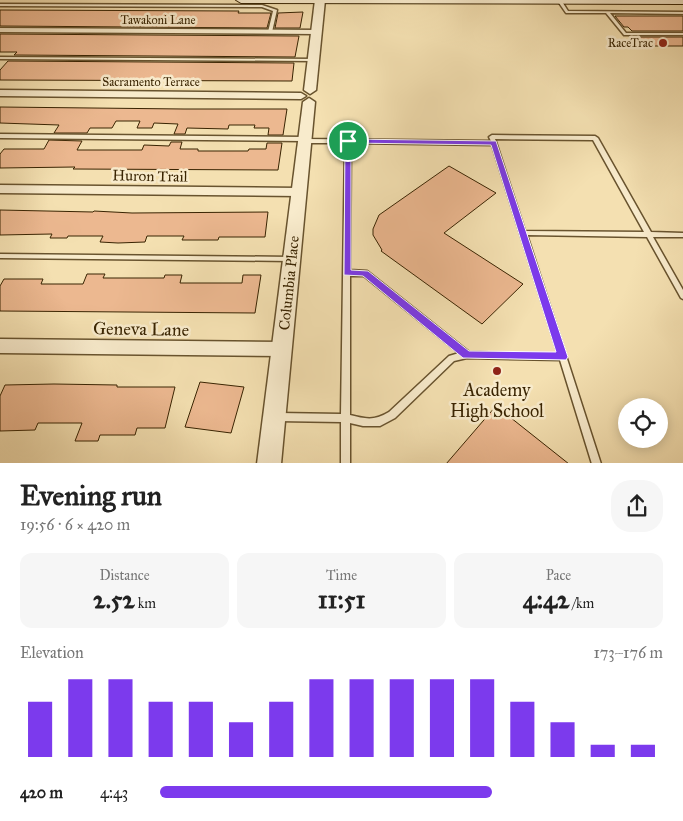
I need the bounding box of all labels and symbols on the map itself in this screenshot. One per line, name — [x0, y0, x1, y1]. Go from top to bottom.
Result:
street label: Tawakoni Lane — [121, 13, 195, 27]
place label: RaceTrac — [608, 36, 653, 50]
marker: RaceTrac — [657, 37, 669, 49]
street label: Sacramento Terrace — [102, 75, 200, 89]
pin — [327, 120, 369, 162]
street label: Huron Trail — [112, 166, 189, 186]
street label: Columbia Place — [275, 235, 303, 331]
street label: Geneva Lane — [93, 317, 189, 341]
marker: Academy High School — [491, 365, 503, 377]
place label: Academy High School — [450, 379, 544, 423]

